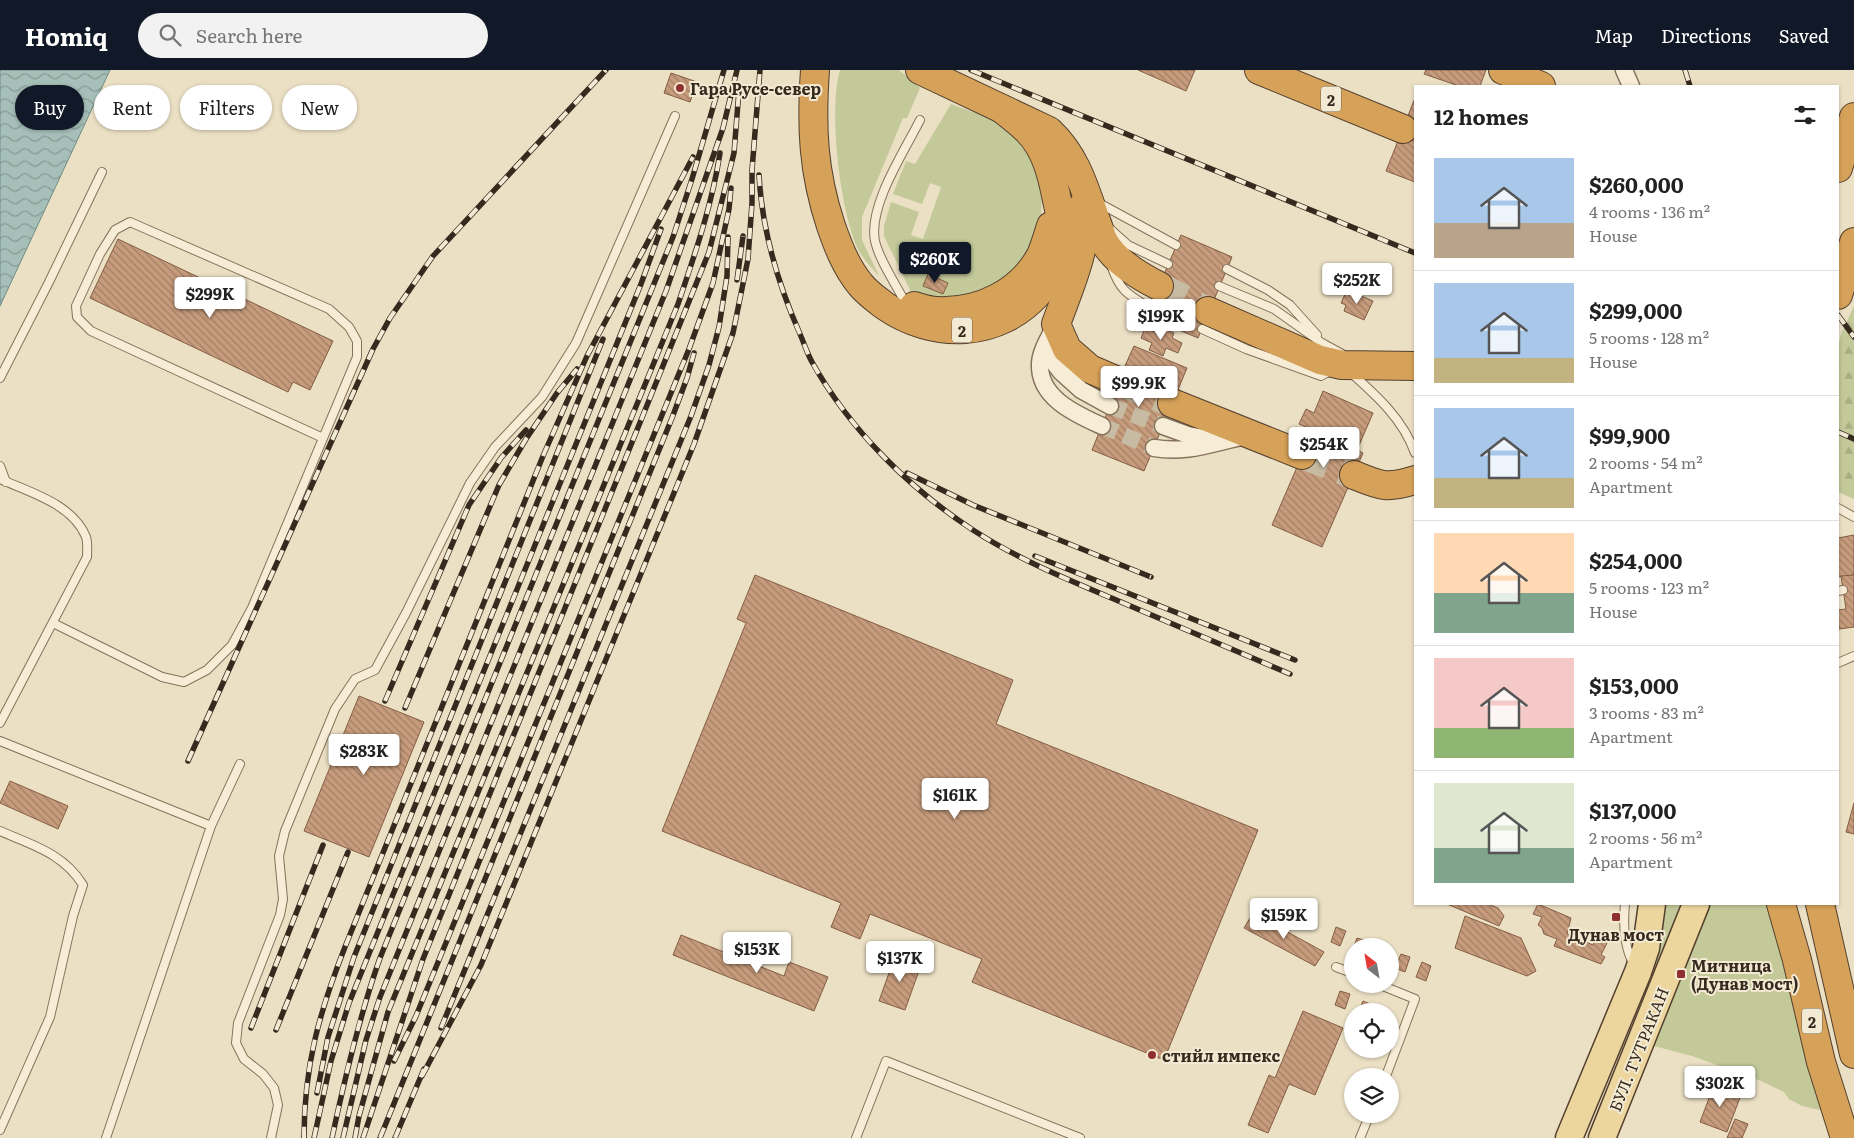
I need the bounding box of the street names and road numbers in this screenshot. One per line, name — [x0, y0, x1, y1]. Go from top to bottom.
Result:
road number: 2 — [1321, 86, 1341, 112]
road number: 2 — [952, 318, 972, 342]
street label: БУЛ. ТУТРАКАН — [1602, 983, 1674, 1115]
road number: 2 — [1802, 1008, 1822, 1034]

